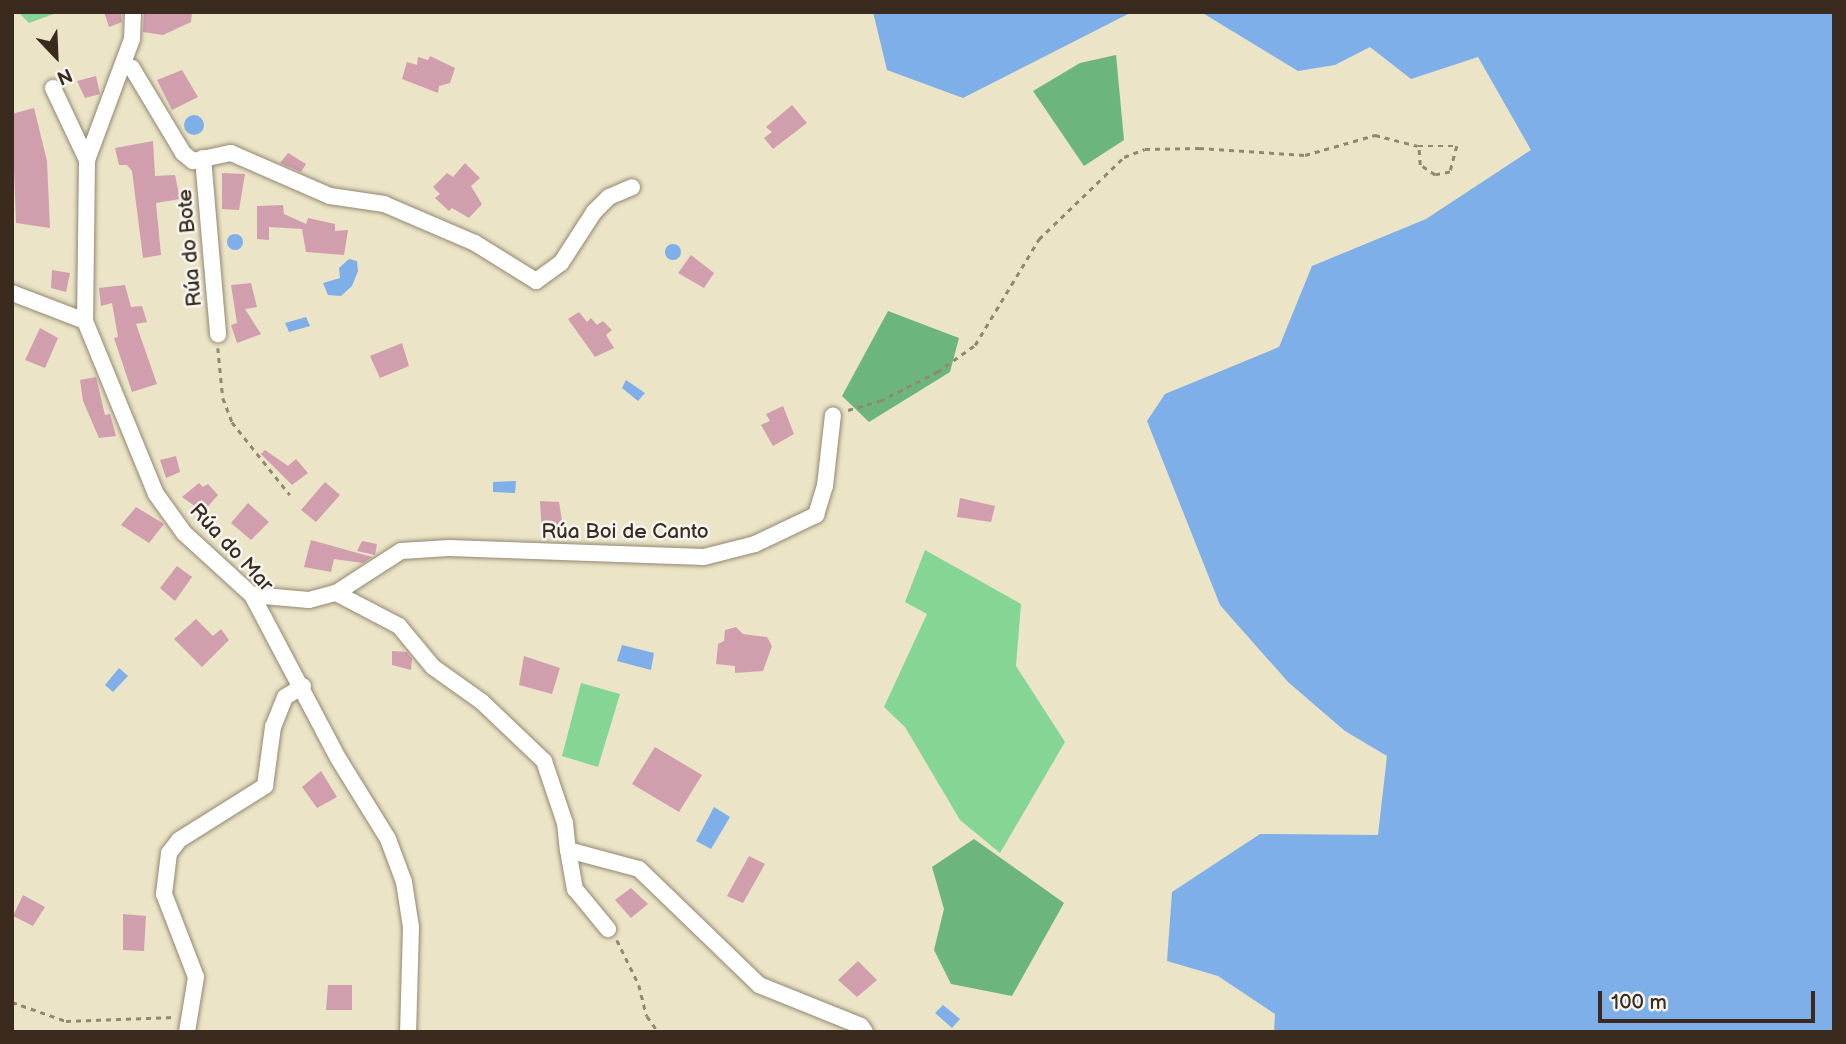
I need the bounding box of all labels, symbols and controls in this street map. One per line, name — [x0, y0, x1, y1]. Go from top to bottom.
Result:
north arrow — [21, 21, 91, 91]
text: N — [53, 62, 75, 89]
street label: Rúa do Bote — [172, 188, 208, 308]
street label: Rúa do Mar — [184, 499, 278, 597]
street label: Rúa Boi de Canto — [541, 519, 709, 545]
scale bar — [1601, 978, 1818, 1022]
text: 100 m — [1611, 990, 1667, 1015]

